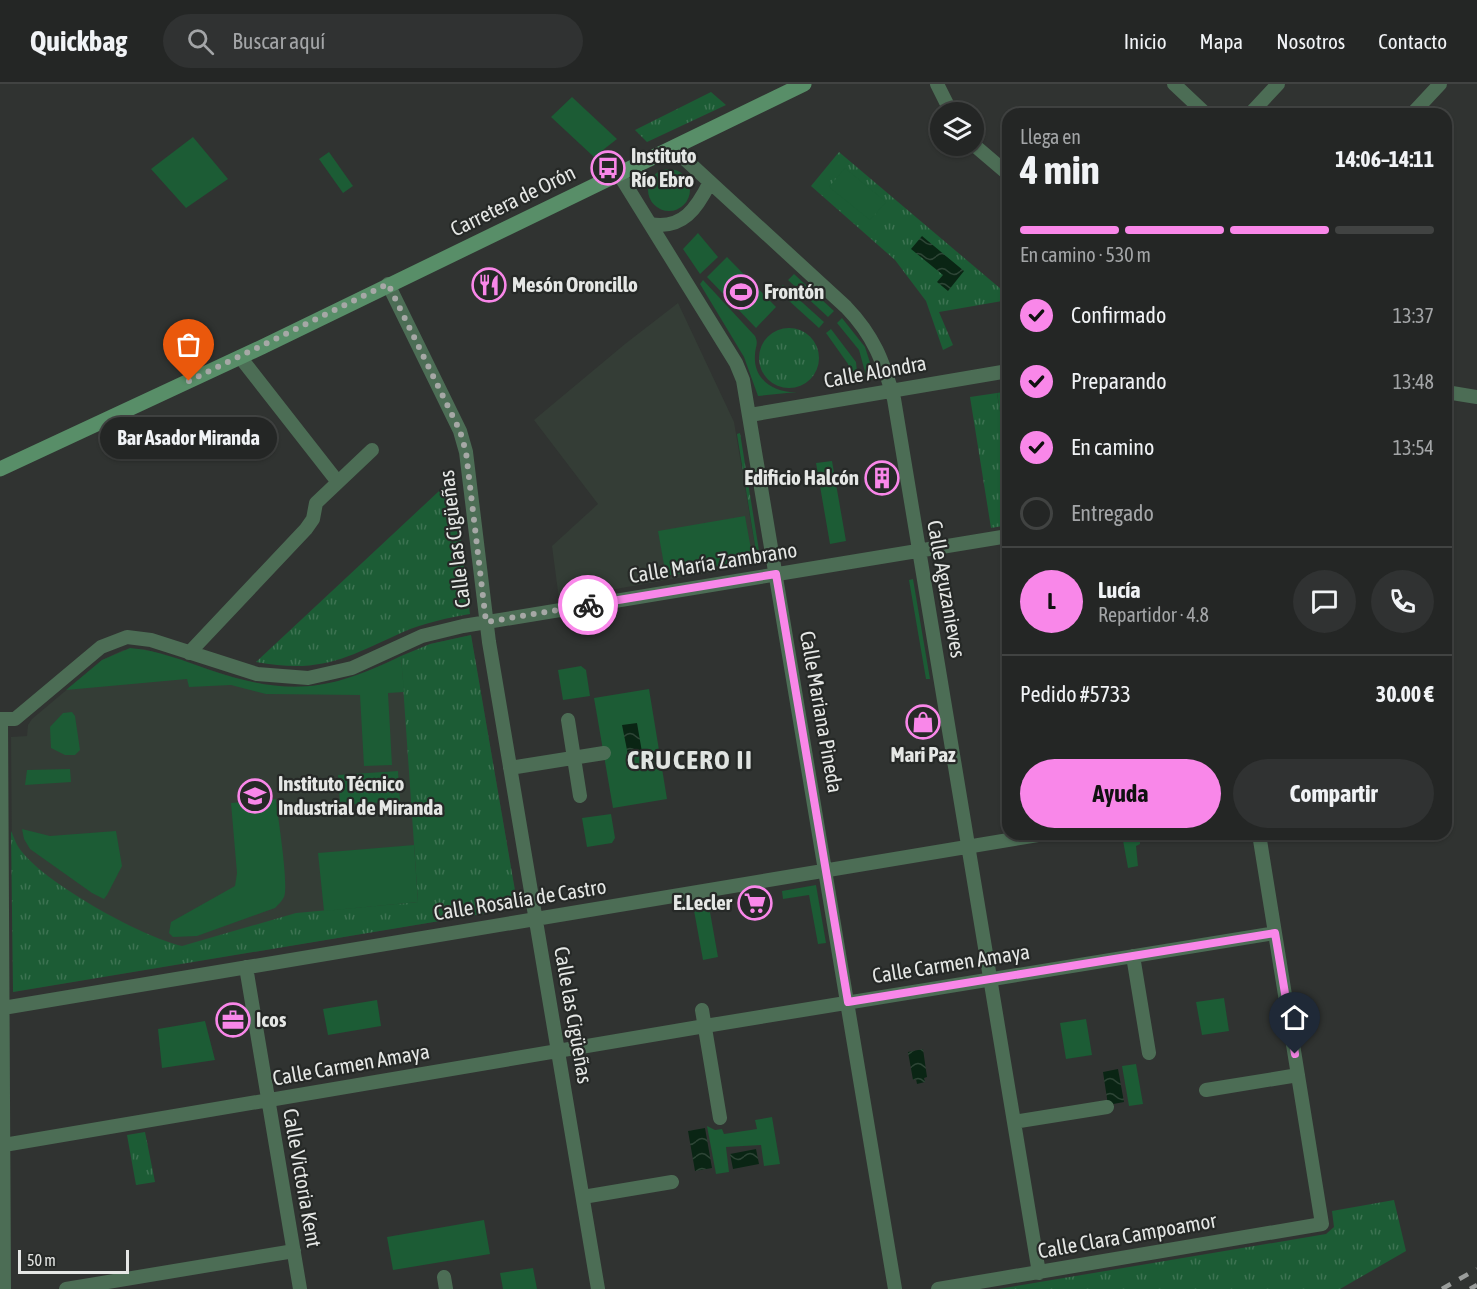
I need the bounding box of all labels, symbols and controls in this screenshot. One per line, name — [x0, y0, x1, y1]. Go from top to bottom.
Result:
search box — [163, 14, 583, 68]
text: Quickbag — [30, 25, 127, 57]
icon: search — [184, 25, 217, 58]
text: Buscar aquí — [232, 28, 325, 54]
text: Inicio — [1124, 29, 1167, 53]
text: Mapa — [1200, 29, 1243, 53]
text: Nosotros — [1276, 29, 1345, 53]
text: Contacto — [1378, 29, 1447, 53]
map controls — [930, 102, 984, 156]
button: layers — [930, 102, 984, 156]
text: Llega en — [1020, 125, 1081, 148]
place label: Instituto Río Ebro — [631, 143, 697, 191]
text: 14:06–14:11 — [1335, 146, 1434, 172]
text: 4 min — [1020, 148, 1100, 192]
bus stop icon: Instituto Río Ebro — [590, 150, 626, 186]
street label: Carretera de Orón — [446, 160, 579, 241]
text: En camino · 530 m — [1020, 243, 1151, 266]
restaurant icon: Mesón Oroncillo — [471, 267, 507, 303]
place label: Mesón Oroncillo — [512, 272, 638, 296]
sports icon: Frontón — [723, 274, 759, 310]
place label: Frontón — [764, 279, 824, 303]
icon: check — [1020, 299, 1053, 332]
text: Confirmado — [1071, 302, 1166, 328]
text: 13:37 — [1393, 304, 1434, 327]
pin — [163, 319, 214, 381]
icon: bag — [172, 328, 205, 361]
street label: Calle Alondra — [822, 350, 928, 392]
icon: check — [1020, 365, 1053, 398]
text: Preparando — [1071, 368, 1167, 394]
text: 13:48 — [1393, 370, 1434, 393]
callout: Bar Asador Miranda — [100, 417, 278, 459]
text: Bar Asador Miranda — [117, 426, 260, 449]
icon: check — [1020, 431, 1053, 464]
text: En camino — [1071, 434, 1154, 460]
text: 13:54 — [1393, 436, 1434, 459]
building icon: Edificio Halcón — [864, 460, 900, 496]
place label: Edificio Halcón — [744, 465, 859, 489]
street label: Calle las Cigüeñas — [434, 469, 474, 609]
text: Entregado — [1071, 500, 1154, 526]
street label: Calle Aguzanieves — [923, 518, 971, 659]
street label: Calle María Zambrano — [627, 537, 799, 587]
button: chat — [1293, 570, 1356, 633]
button: phone — [1371, 570, 1434, 633]
courier — [558, 575, 618, 635]
text: Lucía — [1098, 577, 1141, 603]
text: L — [1047, 588, 1056, 614]
icon: bike — [572, 589, 605, 622]
text: Repartidor · 4.8 — [1098, 603, 1209, 626]
street label: Calle Mariana Pineda — [796, 629, 848, 795]
text: Pedido #5733 — [1020, 681, 1131, 707]
text: 30.00 € — [1376, 681, 1434, 707]
shop icon: Mari Paz — [905, 704, 941, 740]
place label: Mari Paz — [891, 742, 956, 766]
district label: CRUCERO II — [627, 744, 753, 775]
button: Ayuda — [1020, 759, 1221, 828]
button: Compartir — [1233, 759, 1434, 828]
place label: Instituto Técnico Industrial de Miranda — [278, 771, 443, 819]
school or university icon: Instituto Técnico Industrial de Miranda — [237, 778, 273, 814]
street label: Calle Rosalía de Castro — [432, 874, 608, 924]
supermarket icon: E.Lecler — [737, 885, 773, 921]
place label: E.Lecler — [673, 890, 733, 914]
street label: Calle Carmen Amaya — [870, 939, 1031, 987]
street label: Calle las Cigüeñas — [550, 945, 598, 1085]
pin — [1269, 992, 1320, 1054]
icon: home — [1278, 1001, 1311, 1034]
office icon: Icos — [215, 1002, 251, 1038]
place label: Icos — [256, 1007, 287, 1031]
street label: Calle Carmen Amaya — [270, 1038, 431, 1090]
street label: Calle Victoria Kent — [279, 1107, 327, 1249]
street label: Calle Clara Campoamor — [1036, 1207, 1219, 1263]
scale bar — [18, 1247, 129, 1274]
text: 50 m — [27, 1251, 56, 1269]

